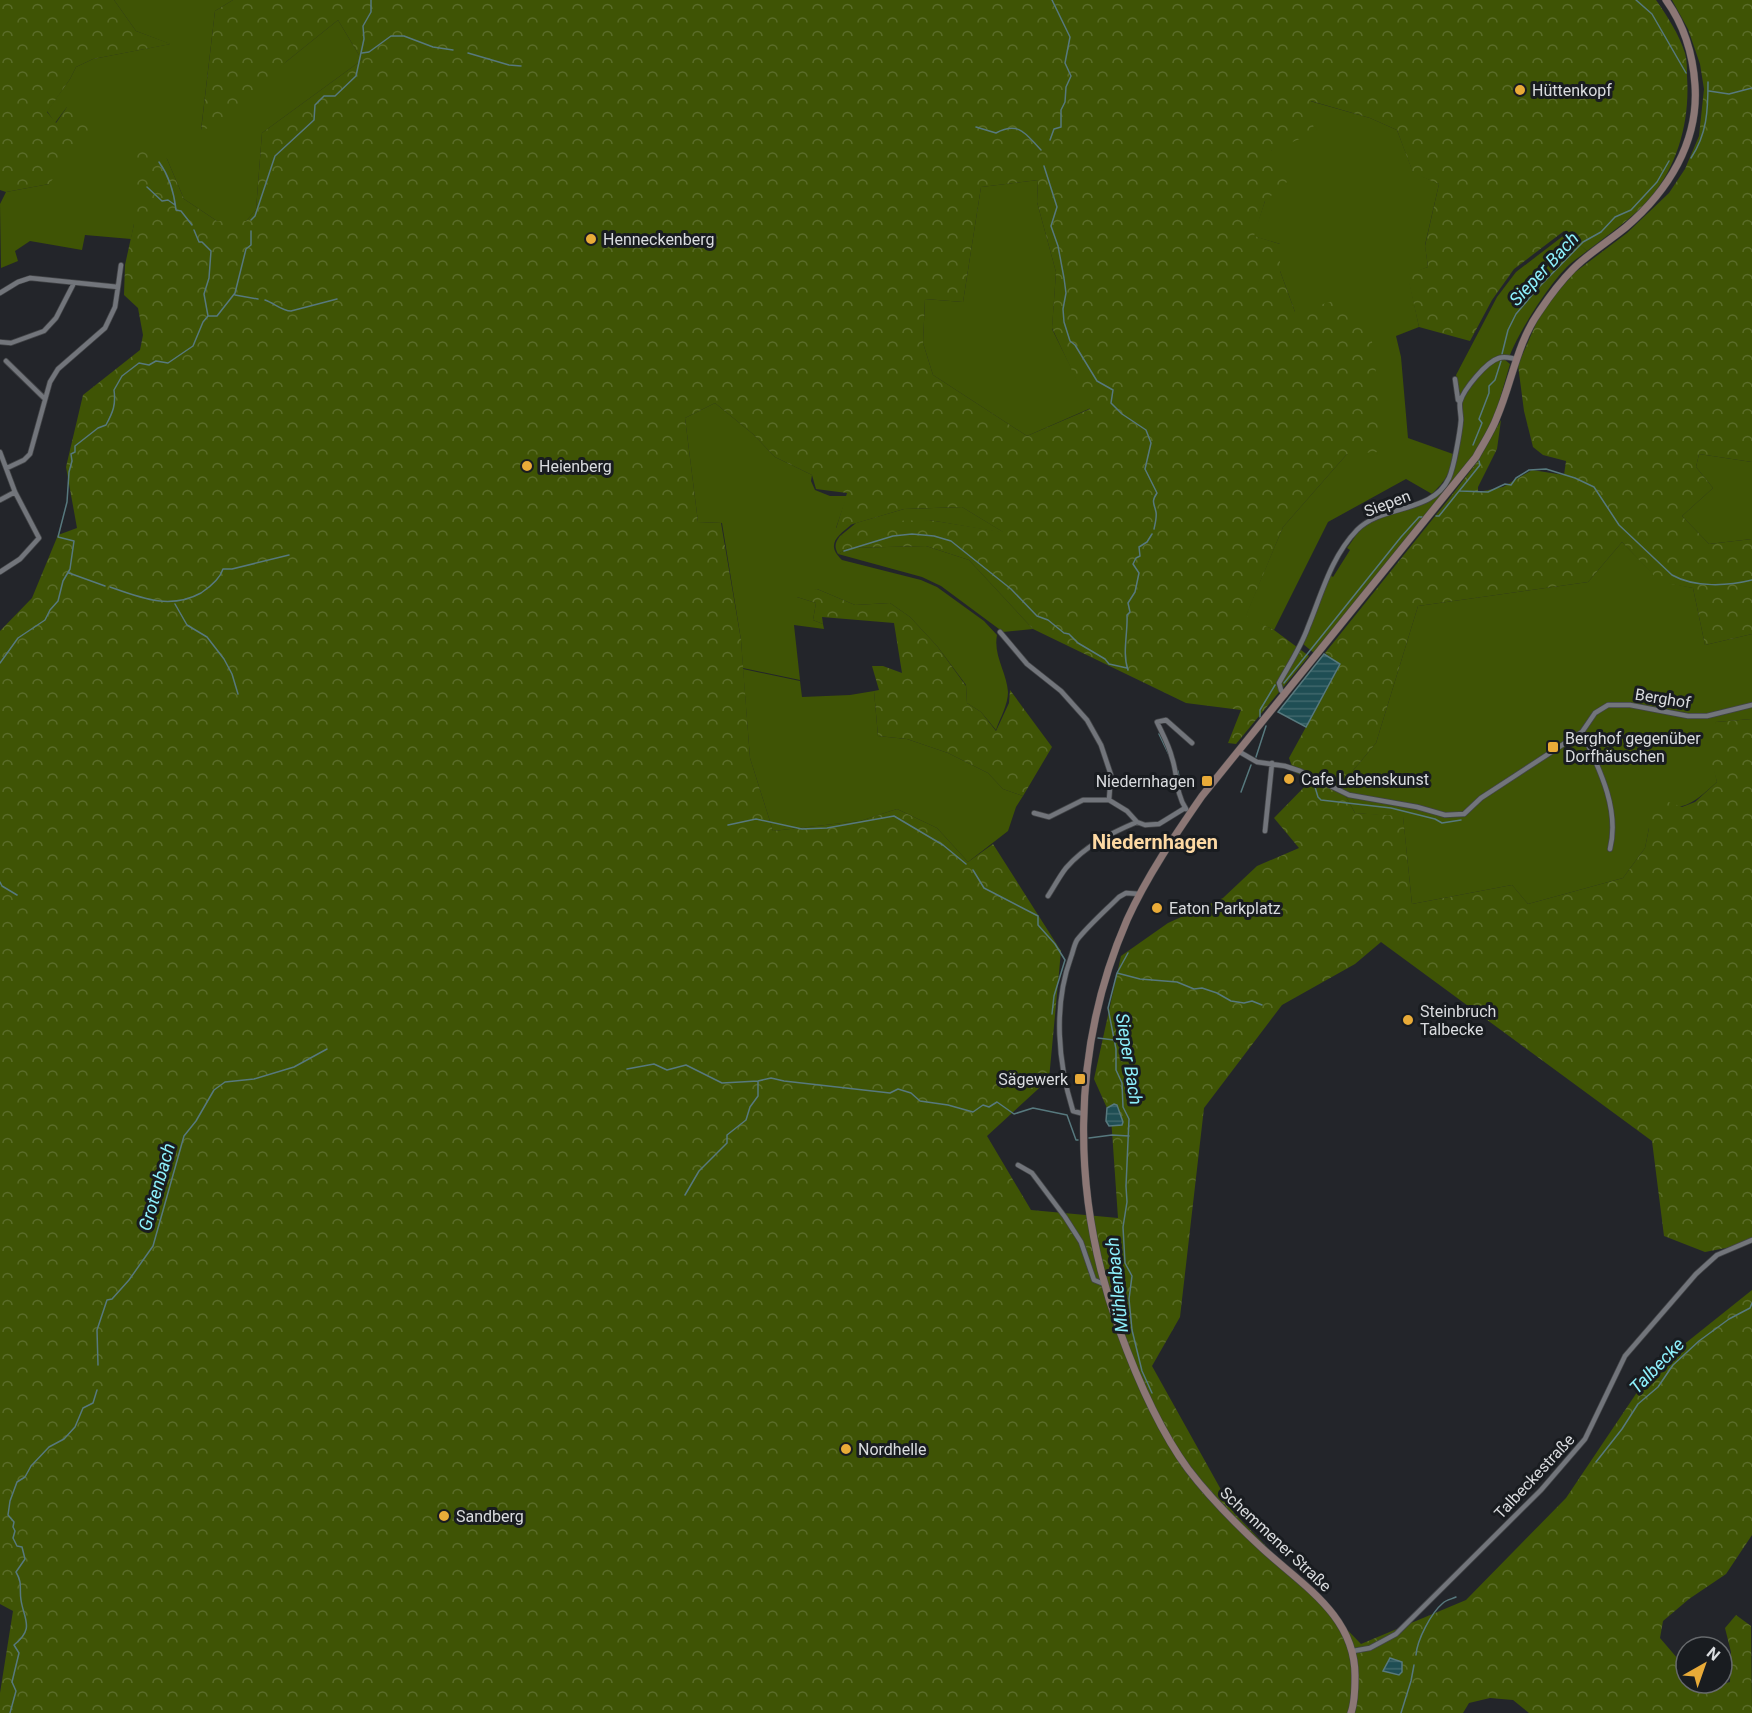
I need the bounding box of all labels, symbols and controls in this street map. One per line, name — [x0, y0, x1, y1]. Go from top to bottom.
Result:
place label: Hüttenkopf — [1532, 81, 1612, 100]
marker: Hüttenkopf — [1513, 83, 1527, 97]
water label: Sieper Bach — [1504, 228, 1583, 310]
place label: Henneckenberg — [603, 230, 714, 249]
marker: Henneckenberg — [584, 232, 598, 246]
place label: Heienberg — [539, 457, 612, 476]
marker: Heienberg — [520, 459, 534, 473]
street label: Siepen — [1361, 486, 1413, 521]
street label: Berghof — [1634, 685, 1693, 712]
place label: Berghof gegenüber Dorfhäuschen — [1565, 729, 1701, 766]
marker: Berghof gegenüber Dorfhäuschen — [1546, 740, 1560, 754]
place label: Cafe Lebenskunst — [1301, 770, 1429, 789]
place label: Niedernhagen — [1096, 772, 1195, 791]
marker: Cafe Lebenskunst — [1282, 772, 1296, 786]
marker: Niedernhagen — [1200, 774, 1214, 788]
district label: Niedernhagen — [1092, 830, 1218, 854]
place label: Eaton Parkplatz — [1169, 899, 1281, 918]
marker: Eaton Parkplatz — [1150, 901, 1164, 915]
place label: Steinbruch Talbecke — [1420, 1002, 1496, 1039]
water label: Sieper Bach — [1112, 1012, 1147, 1106]
marker: Steinbruch Talbecke — [1401, 1013, 1415, 1027]
place label: Sägewerk — [998, 1070, 1069, 1089]
marker: Sägewerk — [1073, 1072, 1087, 1086]
water label: Grotenbach — [134, 1141, 179, 1233]
water label: Mühlenbach — [1101, 1236, 1132, 1334]
water label: Talbecke — [1625, 1333, 1688, 1398]
street label: Talbeckestraße — [1490, 1430, 1578, 1523]
place label: Nordhelle — [858, 1440, 926, 1459]
marker: Nordhelle — [839, 1442, 853, 1456]
street label: Schemmener Straße — [1216, 1483, 1335, 1596]
place label: Sandberg — [456, 1507, 524, 1526]
marker: Sandberg — [437, 1509, 451, 1523]
north arrow — [1674, 1635, 1734, 1695]
text: N — [1703, 1643, 1724, 1665]

